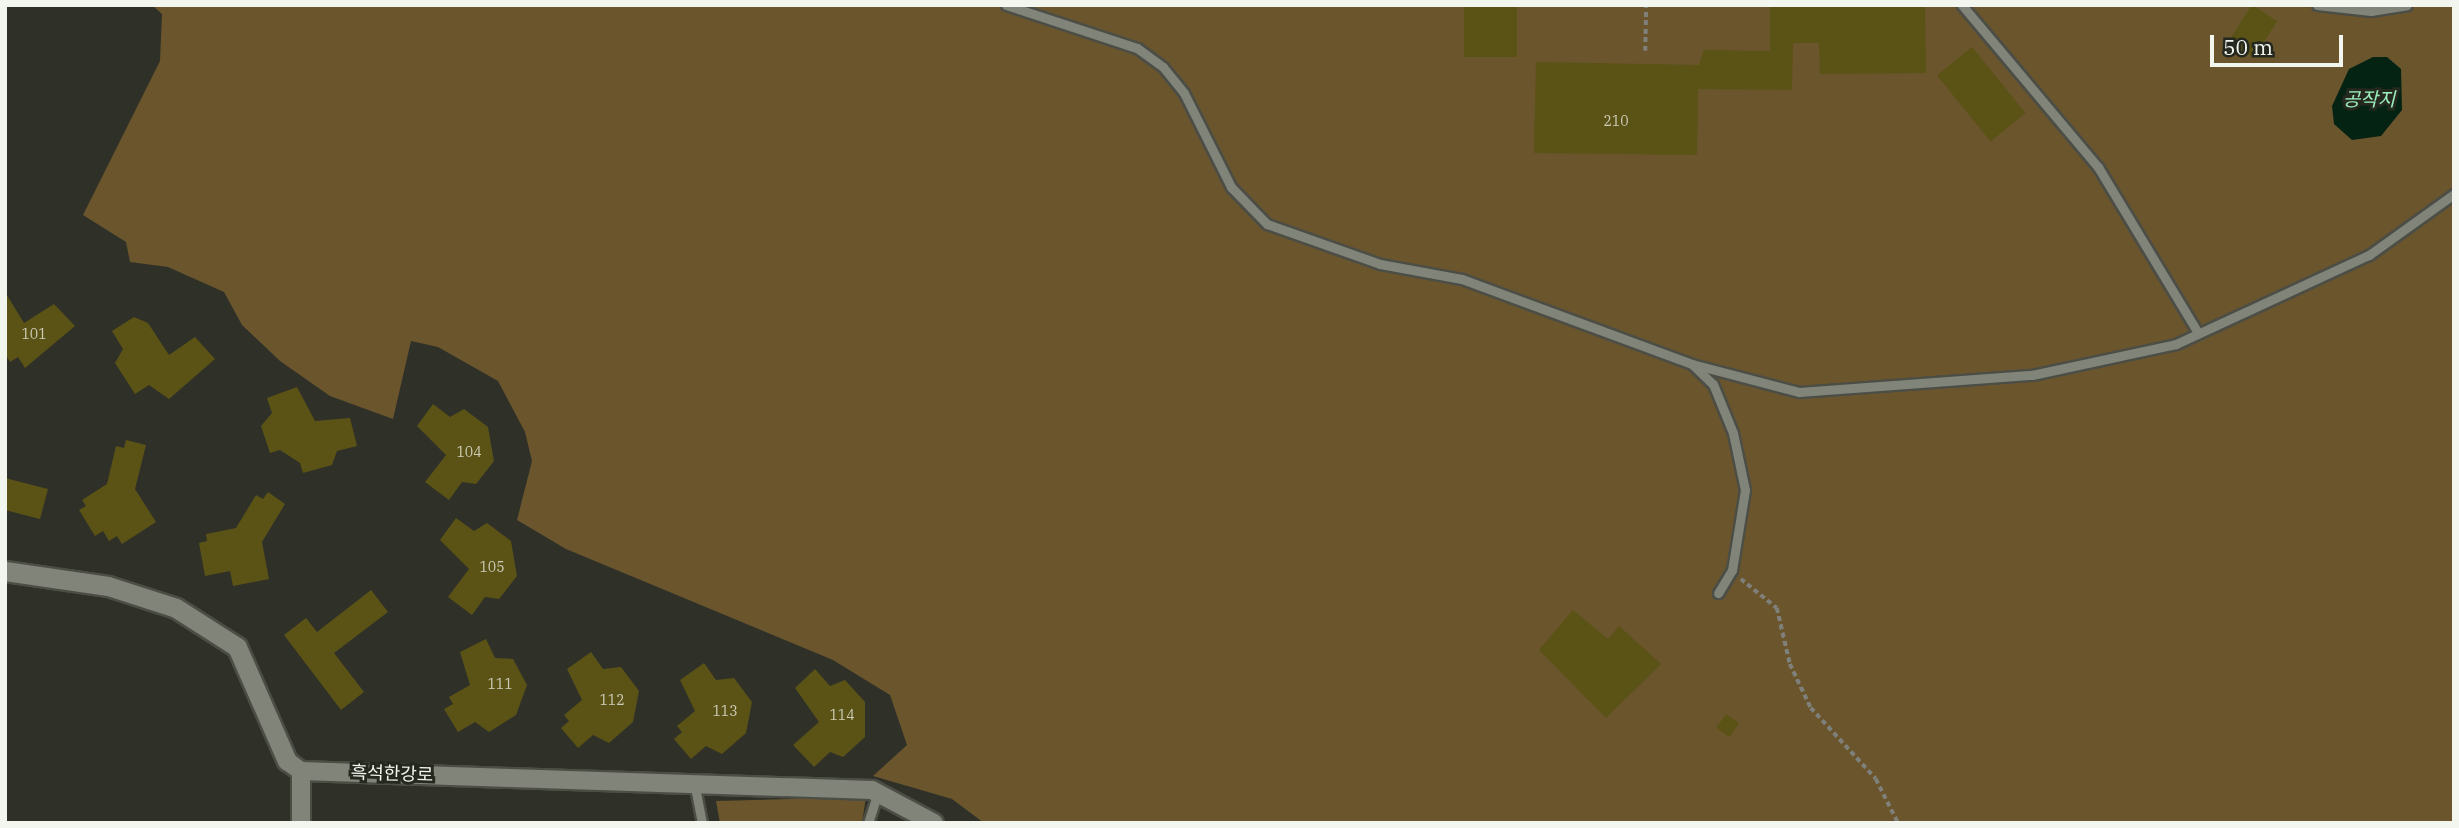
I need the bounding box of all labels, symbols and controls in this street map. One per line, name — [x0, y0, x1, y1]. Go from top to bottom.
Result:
scale bar — [2214, 21, 2347, 65]
text: 50 m — [2223, 33, 2273, 61]
water label: 공작지 — [2343, 89, 2395, 111]
house number: 210 — [1603, 113, 1629, 129]
house number: 101 — [21, 326, 47, 342]
house number: 104 — [456, 444, 482, 460]
house number: 105 — [479, 559, 505, 575]
house number: 111 — [487, 676, 513, 692]
house number: 112 — [599, 692, 625, 708]
house number: 113 — [712, 703, 738, 719]
house number: 114 — [829, 707, 855, 723]
street label: 흑석한강로 — [350, 762, 434, 786]

